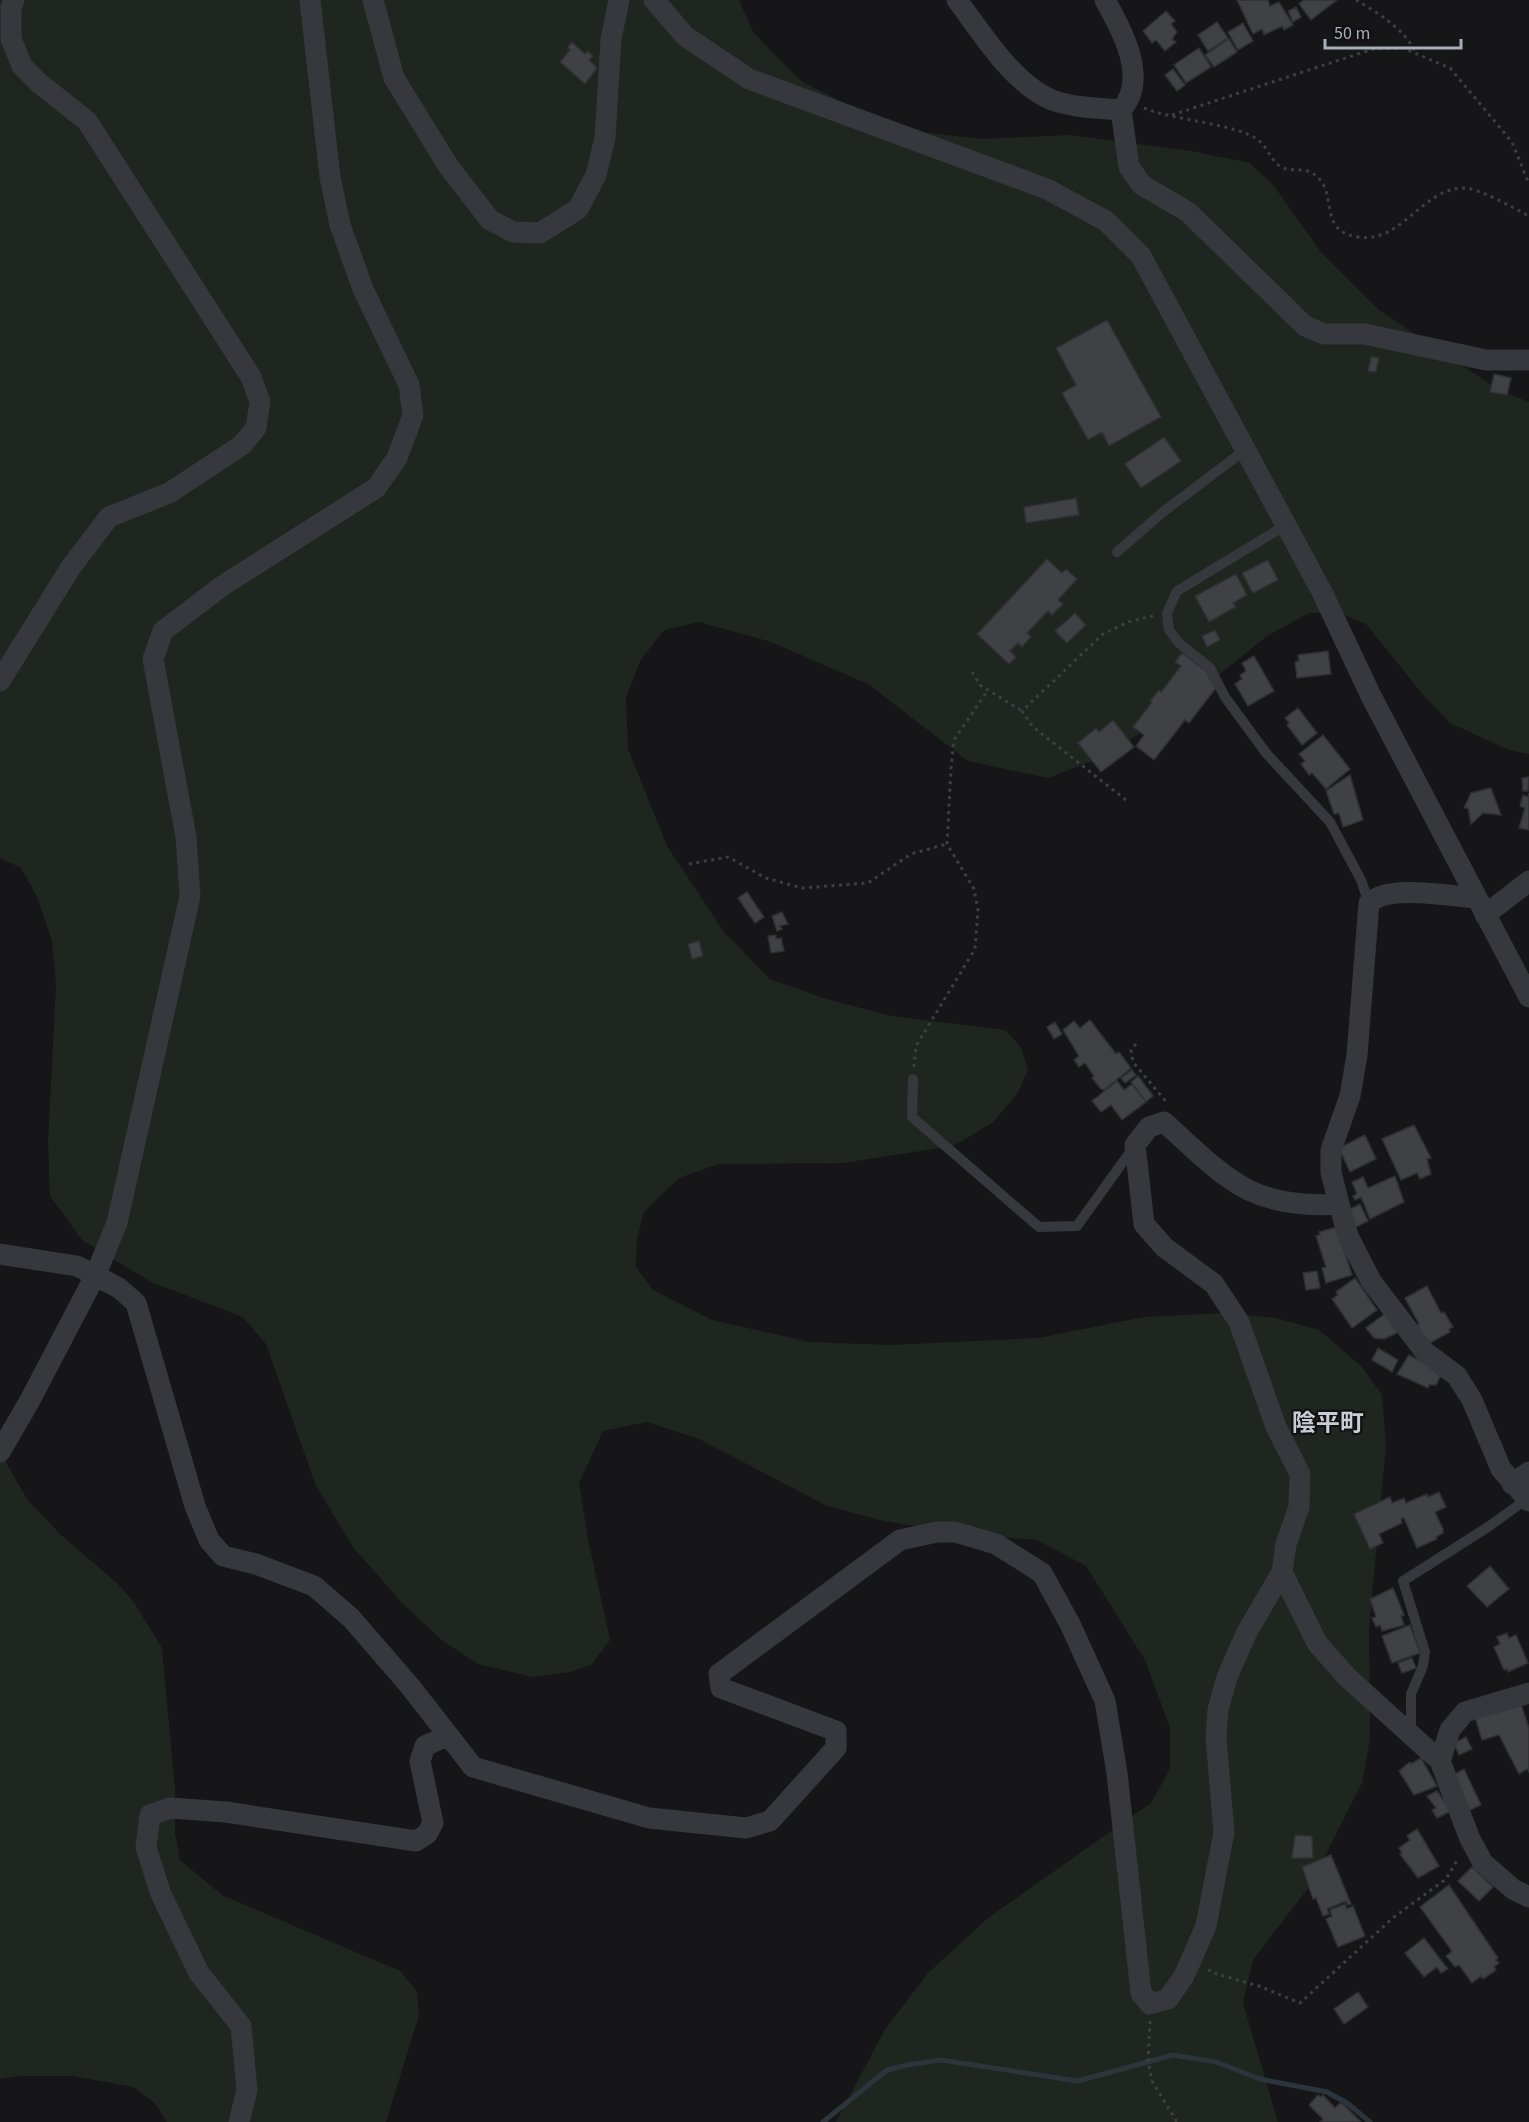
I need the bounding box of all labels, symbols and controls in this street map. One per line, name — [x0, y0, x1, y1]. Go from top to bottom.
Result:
scale bar — [1325, 12, 1462, 50]
text: 50 m — [1334, 21, 1370, 46]
district label: 陰平町 — [1292, 1406, 1364, 1441]

